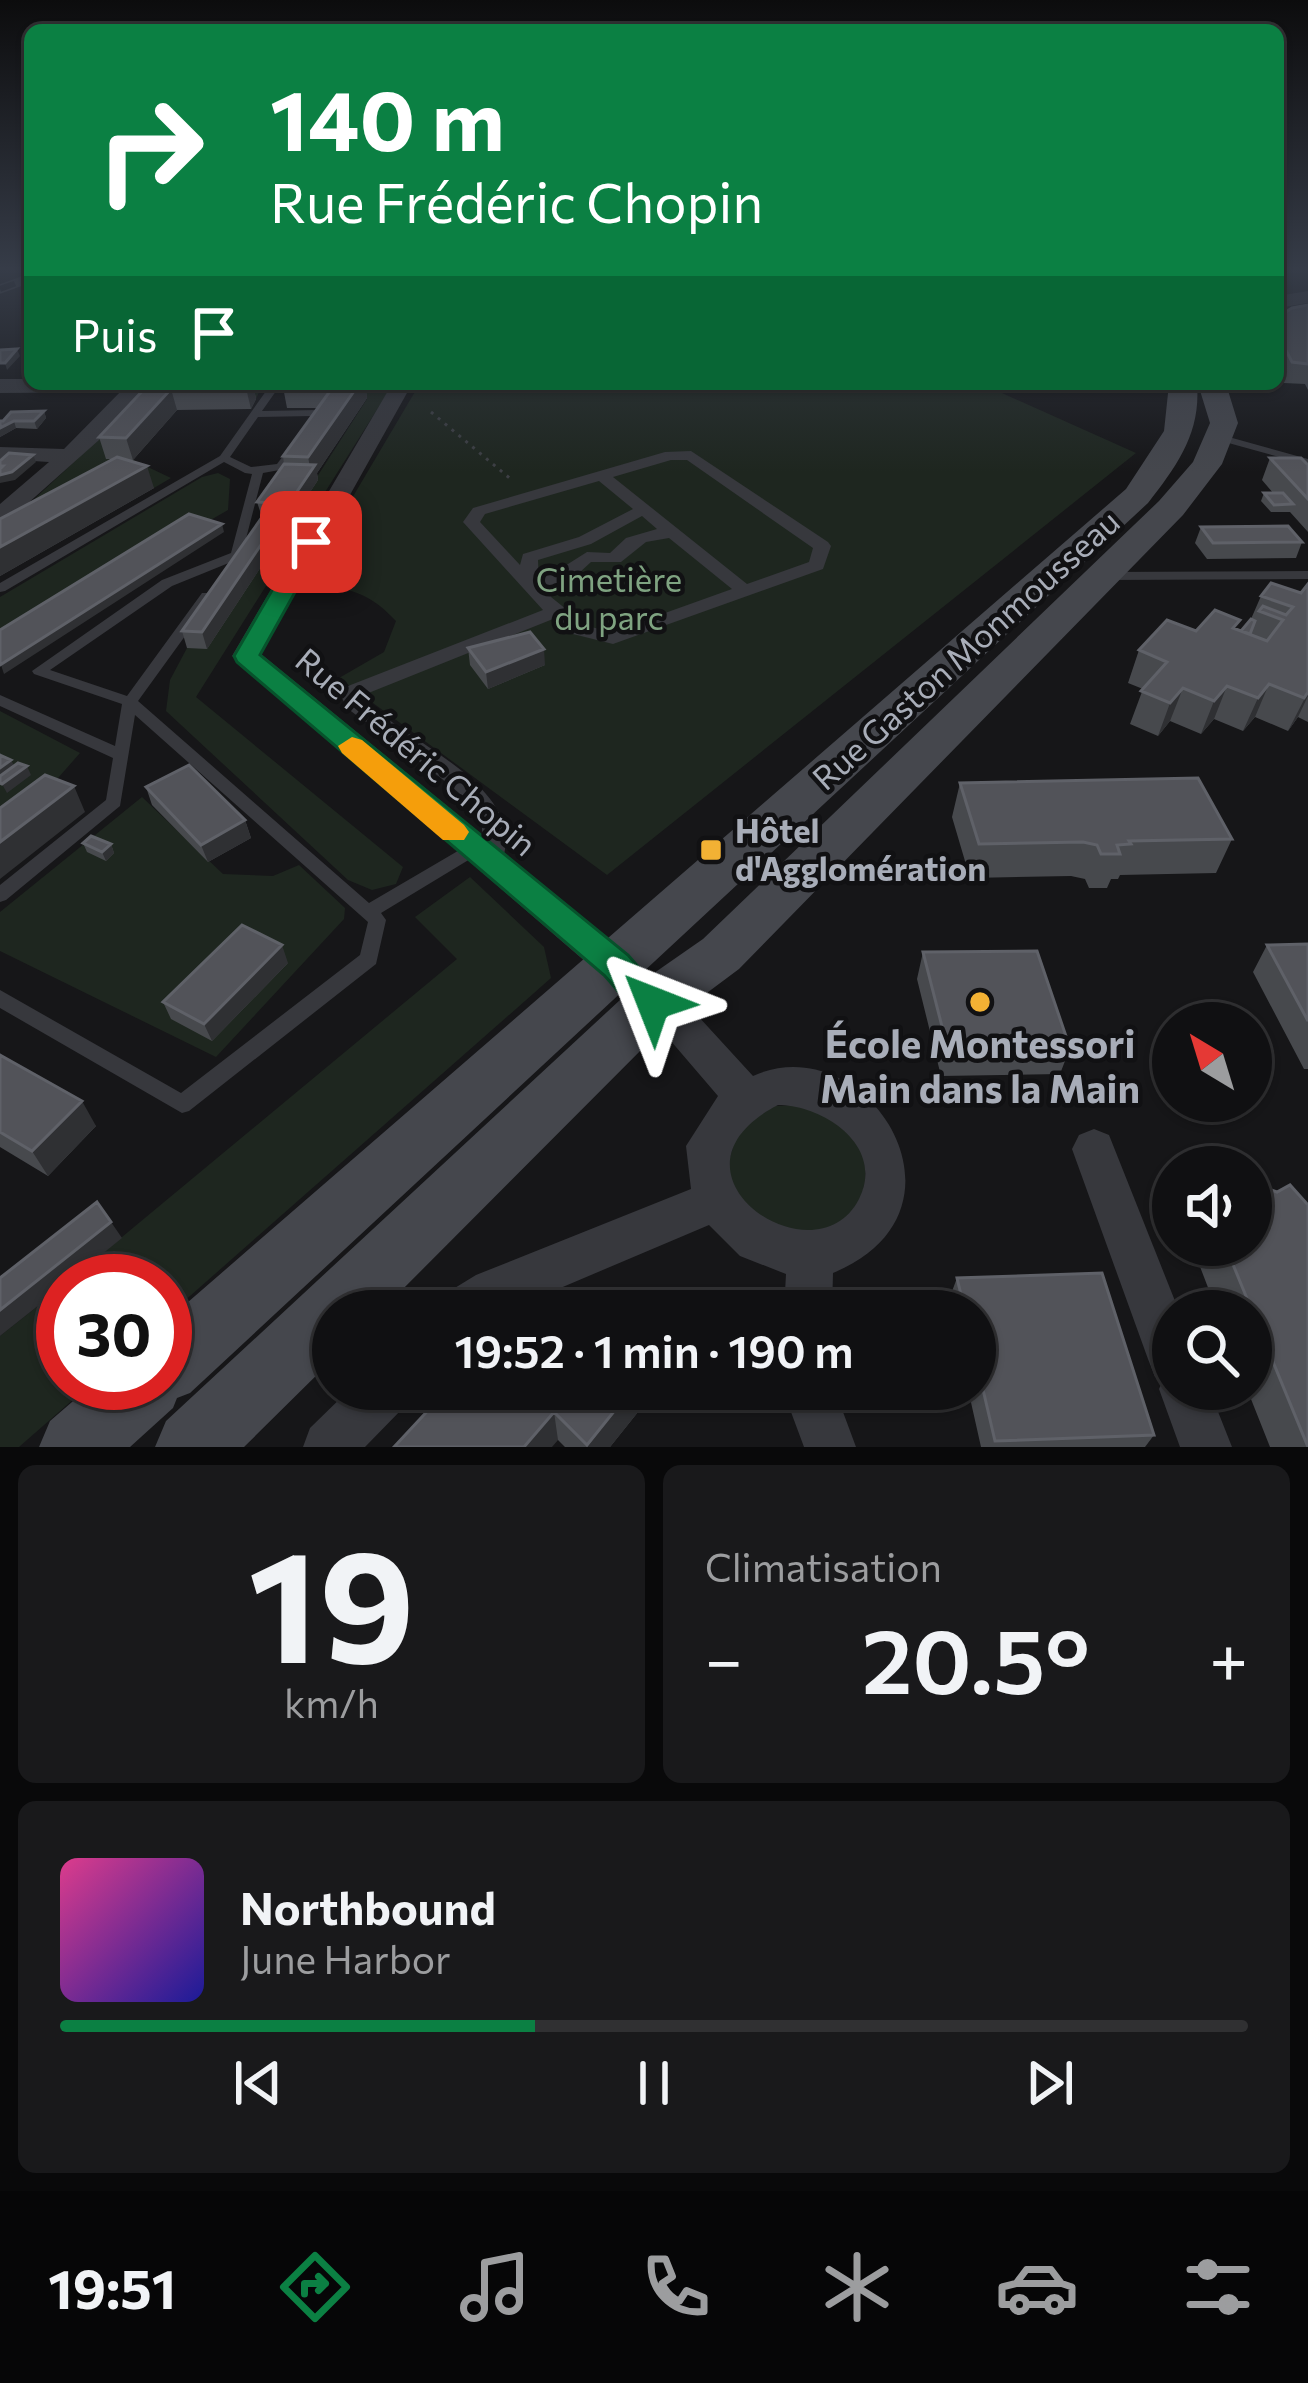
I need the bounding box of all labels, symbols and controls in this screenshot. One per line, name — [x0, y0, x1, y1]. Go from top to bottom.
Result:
text: 140 m — [270, 66, 505, 168]
icon: right — [72, 72, 228, 228]
text: Rue Frédéric Chopin — [270, 168, 763, 234]
icon: arrive — [181, 300, 247, 366]
text: Puis — [72, 306, 157, 361]
pin — [260, 491, 362, 593]
street label: Rue Gaston Monmousseau — [803, 500, 1127, 798]
icon: arrive — [278, 509, 344, 575]
park label: Cimetière du parc — [536, 558, 682, 637]
street label: Rue Frédéric Chopin — [288, 638, 546, 863]
place label: Hôtel d'Agglomération — [735, 809, 986, 888]
marker: Hôtel d'Agglomération — [698, 837, 724, 863]
position arrow — [590, 940, 716, 1066]
marker: École Montessori Main dans la Main — [967, 989, 993, 1015]
north arrow — [1152, 1002, 1272, 1122]
map controls — [1152, 1002, 1272, 1410]
place label: École Montessori Main dans la Main — [820, 1018, 1140, 1111]
button: sound — [1152, 1146, 1272, 1266]
speed limit sign: 30 — [36, 1254, 192, 1410]
button: search — [1152, 1290, 1272, 1410]
text: 19:52 · 1 min · 190 m — [454, 1322, 854, 1377]
text: 19 — [248, 1504, 415, 1695]
text: Climatisation — [705, 1542, 942, 1590]
text: 20.5° — [862, 1602, 1090, 1713]
text: − — [705, 1617, 743, 1698]
text: + — [1209, 1617, 1248, 1698]
text: km/h — [284, 1678, 379, 1726]
text: Northbound — [240, 1879, 496, 1934]
text: June Harbor — [240, 1934, 451, 1982]
icon: previous — [225, 2050, 291, 2116]
icon: pause — [621, 2050, 687, 2116]
icon: next — [1017, 2050, 1083, 2116]
icon: directions — [273, 2245, 357, 2329]
icon: music — [453, 2245, 537, 2329]
icon: phone — [634, 2245, 718, 2329]
icon: climate — [815, 2245, 899, 2329]
icon: car — [995, 2245, 1079, 2329]
icon: filters — [1176, 2245, 1260, 2329]
text: 19:51 — [48, 2254, 176, 2320]

